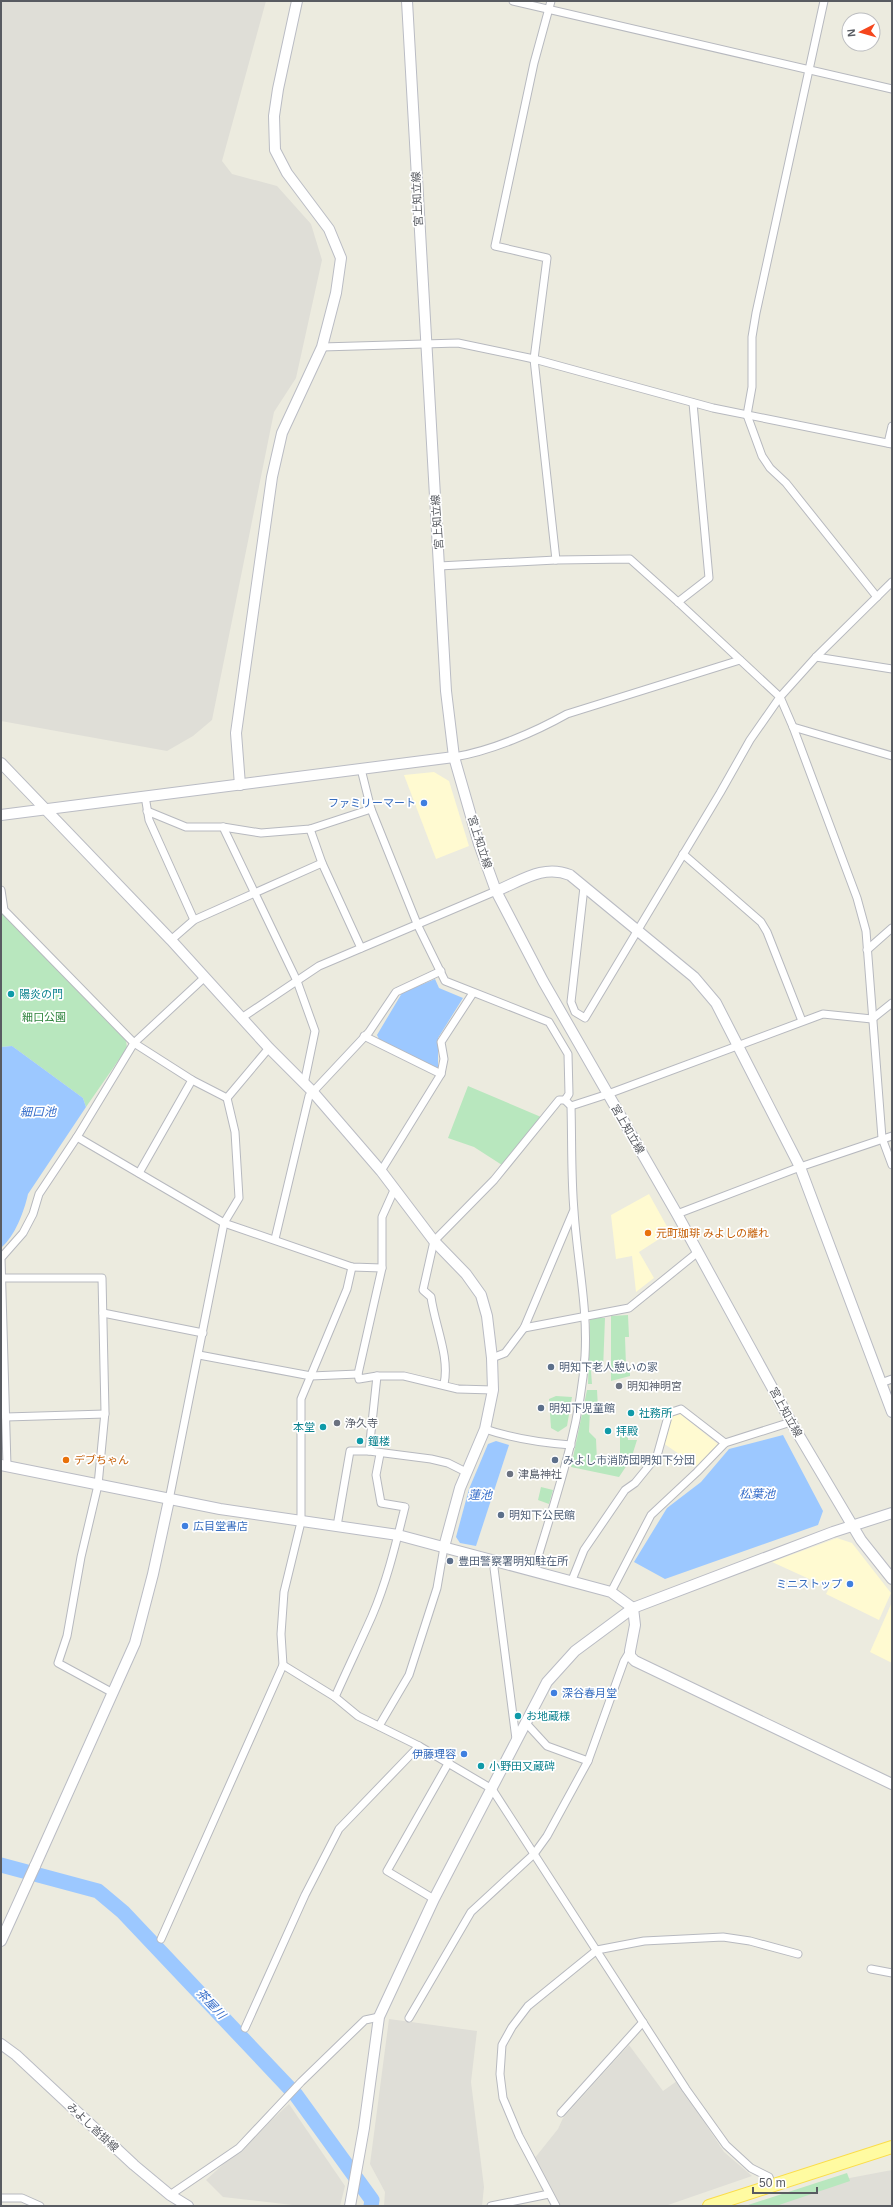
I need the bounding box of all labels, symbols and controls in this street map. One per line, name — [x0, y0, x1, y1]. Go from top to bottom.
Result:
north arrow — [841, 12, 881, 52]
text: N — [845, 28, 857, 38]
street label: 宮上知立線 — [410, 171, 424, 227]
street label: 宮上知立線 — [429, 494, 445, 550]
place label: ファミリーマート — [328, 797, 416, 809]
marker: ファミリーマート — [419, 798, 429, 808]
street label: 宮上知立線 — [466, 814, 494, 870]
place label: 陽炎の門 — [19, 988, 63, 1000]
marker: 陽炎の門 — [6, 989, 16, 999]
park label: 細口公園 — [22, 1011, 66, 1023]
street label: 宮上知立線 — [609, 1102, 647, 1156]
water label: 細口池 — [20, 1105, 57, 1119]
place label: 元町珈琲 みよしの離れ — [656, 1227, 769, 1239]
marker: 元町珈琲 みよしの離れ — [643, 1228, 653, 1238]
place label: 明知下老人憩いの家 — [559, 1361, 658, 1373]
marker: 明知下老人憩いの家 — [546, 1362, 556, 1372]
place label: 明知神明宮 — [627, 1380, 682, 1392]
marker: 明知神明宮 — [614, 1381, 624, 1391]
street label: 宮上知立線 — [767, 1385, 805, 1439]
place label: 明知下児童館 — [549, 1402, 615, 1414]
marker: 明知下児童館 — [536, 1403, 546, 1413]
place label: 社務所 — [639, 1407, 673, 1419]
marker: 社務所 — [626, 1408, 636, 1418]
place label: 浄久寺 — [345, 1417, 378, 1429]
marker: 浄久寺 — [332, 1418, 342, 1428]
place label: 本堂 — [293, 1421, 315, 1433]
marker: 本堂 — [318, 1422, 328, 1432]
place label: 拝殿 — [616, 1425, 638, 1437]
marker: 拝殿 — [603, 1426, 613, 1436]
place label: 鐘楼 — [368, 1435, 390, 1447]
marker: 鐘楼 — [355, 1436, 365, 1446]
place label: デブちゃん — [74, 1454, 129, 1466]
place label: みよし市消防団明知下分団 — [563, 1454, 695, 1466]
marker: デブちゃん — [61, 1455, 71, 1465]
marker: みよし市消防団明知下分団 — [550, 1455, 560, 1465]
place label: 津島神社 — [518, 1468, 562, 1480]
marker: 津島神社 — [505, 1469, 515, 1479]
water label: 松葉池 — [739, 1487, 776, 1501]
water label: 蓮池 — [468, 1488, 493, 1502]
place label: 明知下公民館 — [509, 1509, 575, 1521]
marker: 明知下公民館 — [496, 1510, 506, 1520]
place label: 広目堂書店 — [193, 1520, 248, 1532]
marker: 広目堂書店 — [180, 1521, 190, 1531]
place label: 豊田警察署明知駐在所 — [458, 1555, 569, 1567]
marker: 豊田警察署明知駐在所 — [445, 1556, 455, 1566]
place label: ミニストップ — [776, 1578, 842, 1590]
marker: ミニストップ — [845, 1579, 855, 1589]
place label: 深谷春月堂 — [562, 1687, 617, 1699]
marker: 深谷春月堂 — [549, 1688, 559, 1698]
place label: お地蔵様 — [526, 1710, 570, 1722]
marker: お地蔵様 — [513, 1711, 523, 1721]
place label: 伊藤理容 — [412, 1748, 456, 1760]
marker: 伊藤理容 — [459, 1749, 469, 1759]
place label: 小野田又蔵碑 — [489, 1760, 555, 1772]
marker: 小野田又蔵碑 — [476, 1761, 486, 1771]
water label: 茶屋川 — [194, 1986, 230, 2023]
street label: みよし沓掛線 — [65, 2100, 121, 2154]
scale bar — [753, 2169, 817, 2195]
text: 50 m — [759, 2176, 786, 2190]

